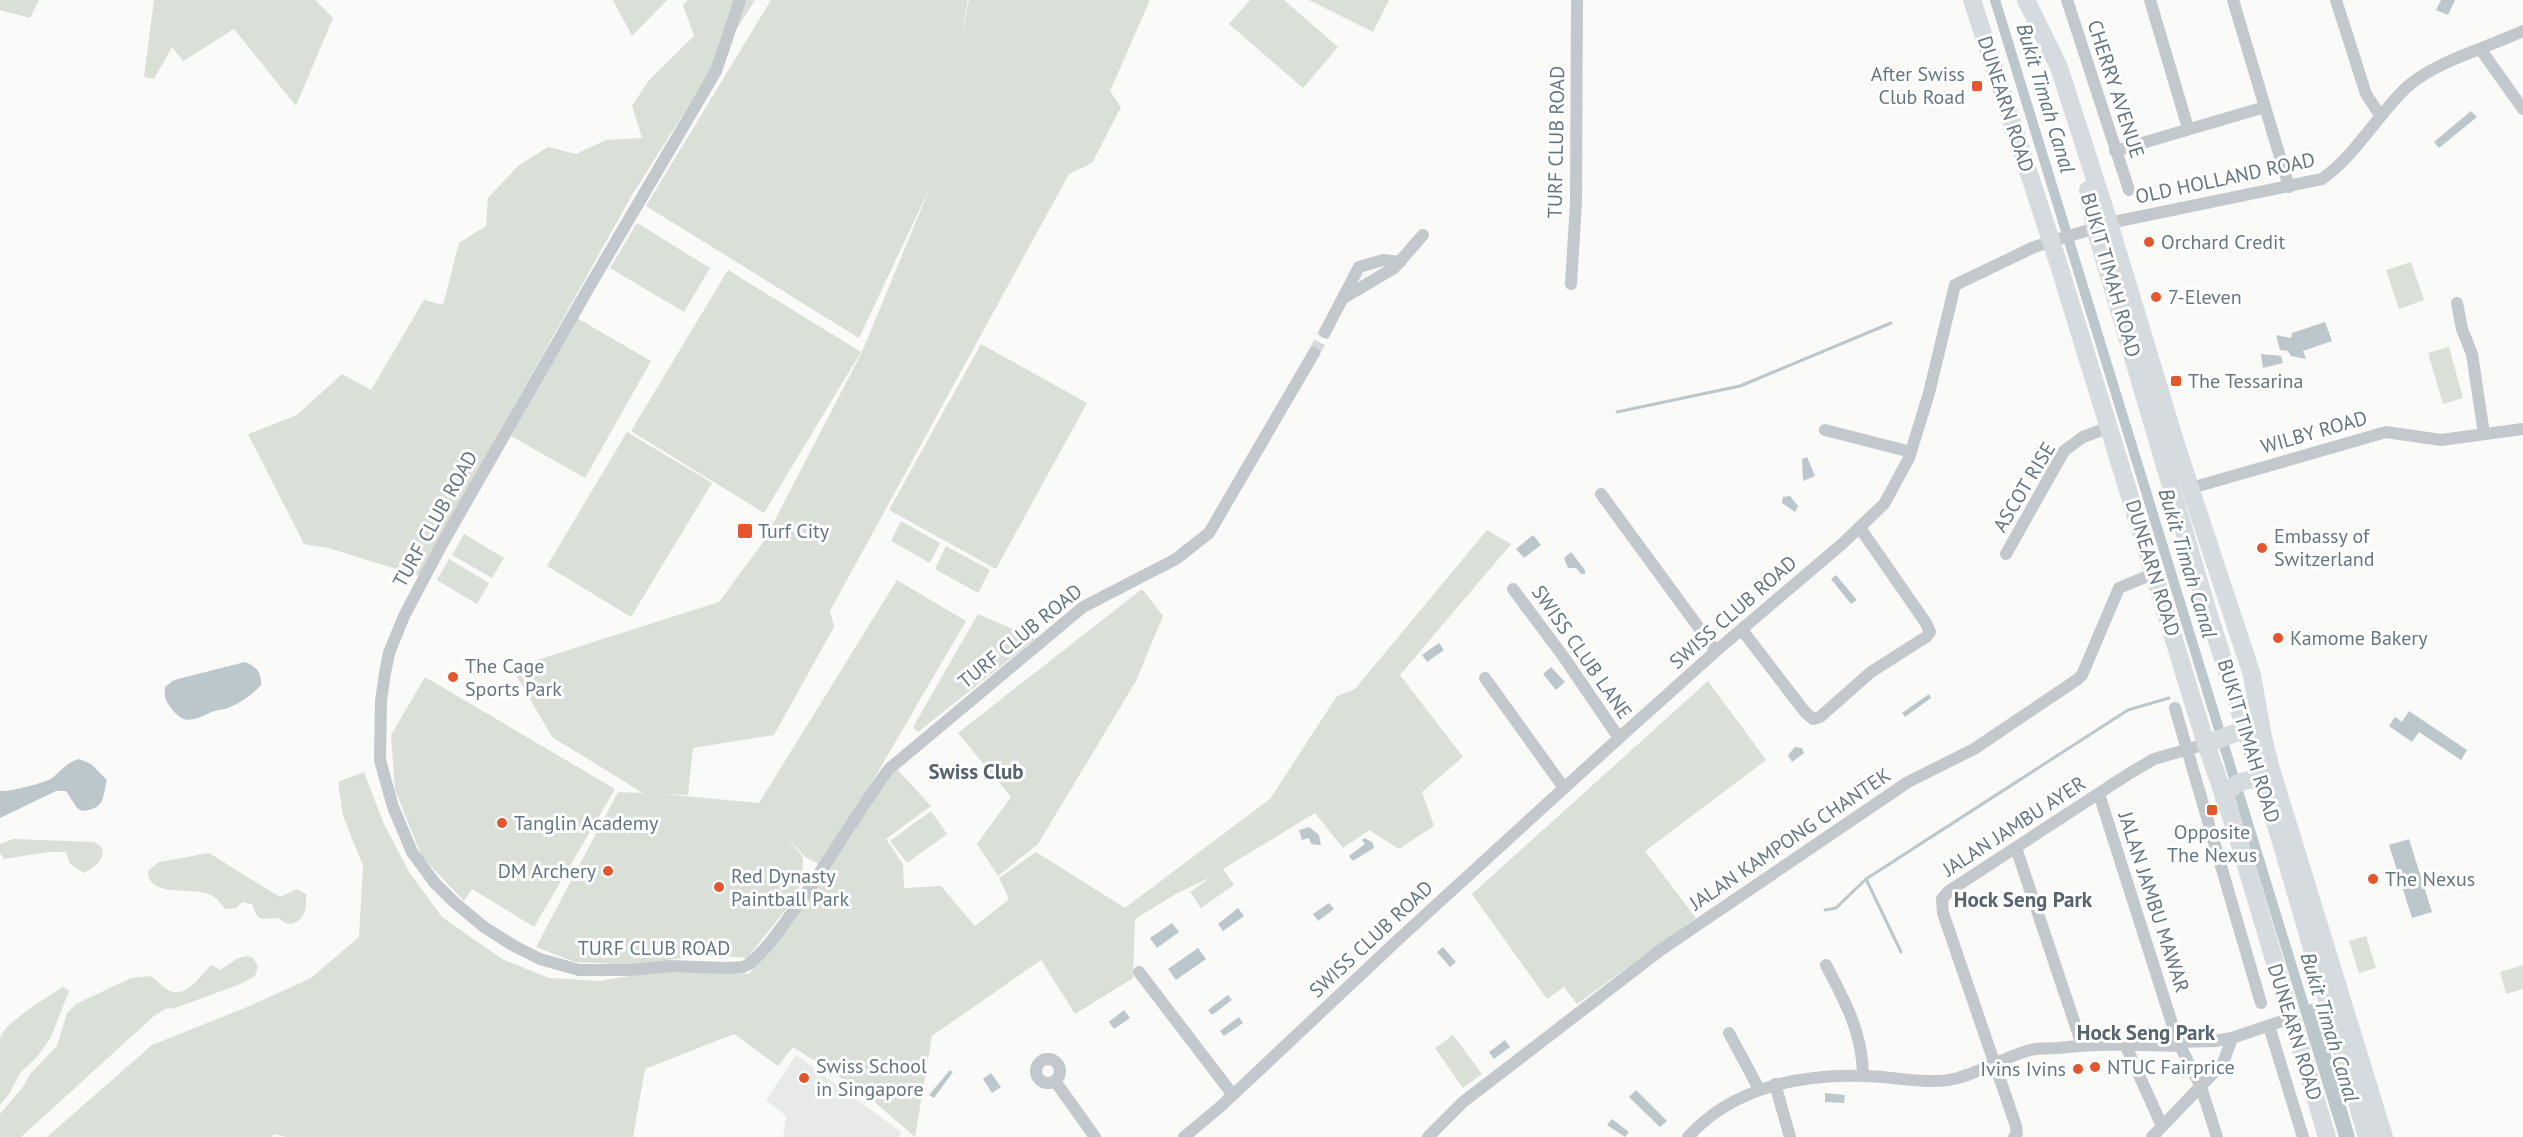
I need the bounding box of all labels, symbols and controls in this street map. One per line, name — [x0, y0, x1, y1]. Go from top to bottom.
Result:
street label: CHERRY AVENUE — [2081, 17, 2151, 161]
water label: Bukit Timah Canal — [2010, 20, 2082, 177]
street label: DUNEARN ROAD — [1972, 33, 2040, 175]
place label: After Swiss Club Road — [1871, 61, 1965, 110]
street label: TURF CLUB ROAD — [1542, 66, 1570, 218]
marker: After Swiss Club Road — [1970, 79, 1984, 93]
street label: OLD HOLLAND ROAD — [2133, 146, 2317, 210]
street label: BUKIT TIMAH ROAD — [2075, 190, 2147, 360]
place label: Orchard Credit — [2161, 229, 2285, 255]
marker: Orchard Credit — [2142, 235, 2156, 249]
place label: 7-Eleven — [2168, 284, 2242, 310]
marker: 7-Eleven — [2149, 290, 2163, 304]
place label: The Tessarina — [2188, 368, 2303, 394]
marker: The Tessarina — [2169, 374, 2183, 388]
street label: WILBY ROAD — [2258, 404, 2370, 460]
street label: ASCOT RISE — [1987, 437, 2061, 537]
street label: TURF CLUB ROAD — [387, 446, 483, 592]
water label: Bukit Timah Canal — [2152, 485, 2224, 642]
street label: DUNEARN ROAD — [2120, 496, 2186, 640]
place label: Turf City — [758, 518, 830, 544]
marker: Turf City — [736, 522, 754, 540]
place label: Embassy of Switzerland — [2274, 523, 2375, 572]
marker: Embassy of Switzerland — [2255, 541, 2269, 555]
street label: SWISS CLUB ROAD — [1664, 550, 1802, 674]
street label: TURF CLUB ROAD — [953, 578, 1087, 694]
street label: SWISS CLUB LANE — [1526, 580, 1638, 724]
place label: Kamome Bakery — [2290, 625, 2428, 651]
marker: Kamome Bakery — [2271, 631, 2285, 645]
place label: The Cage Sports Park — [465, 653, 562, 702]
street label: BUKIT TIMAH ROAD — [2212, 656, 2286, 826]
marker: The Cage Sports Park — [446, 670, 460, 684]
district label: Swiss Club — [928, 758, 1024, 785]
street label: JALAN KAMPONG CHANTEK — [1684, 762, 1896, 917]
street label: JALAN JAMBU AYER — [1937, 770, 2090, 882]
marker: Opposite The Nexus — [2205, 803, 2219, 817]
street label: JALAN JAMBU MAWAR — [2112, 807, 2196, 996]
place label: Tanglin Academy — [514, 810, 659, 836]
marker: Tanglin Academy — [495, 816, 509, 830]
place label: Opposite The Nexus — [2167, 819, 2257, 868]
place label: DM Archery — [498, 858, 597, 884]
place label: Red Dynasty Paintball Park — [731, 863, 849, 912]
marker: DM Archery — [601, 864, 615, 878]
place label: The Nexus — [2385, 866, 2475, 892]
marker: The Nexus — [2366, 872, 2380, 886]
street label: SWISS CLUB ROAD — [1303, 875, 1439, 1003]
marker: Red Dynasty Paintball Park — [712, 880, 726, 894]
district label: Hock Seng Park — [1954, 886, 2093, 913]
street label: TURF CLUB ROAD — [578, 935, 730, 961]
water label: Bukit Timah Canal — [2294, 949, 2366, 1106]
street label: DUNEARN ROAD — [2262, 960, 2328, 1104]
district label: Hock Seng Park — [2077, 1019, 2216, 1046]
place label: Swiss School in Singapore — [816, 1053, 927, 1102]
place label: NTUC Fairprice — [2107, 1054, 2235, 1080]
place label: Ivins Ivins — [1980, 1056, 2066, 1082]
marker: NTUC Fairprice — [2088, 1060, 2102, 1074]
marker: Ivins Ivins — [2071, 1062, 2085, 1076]
marker: Swiss School in Singapore — [797, 1071, 811, 1085]

